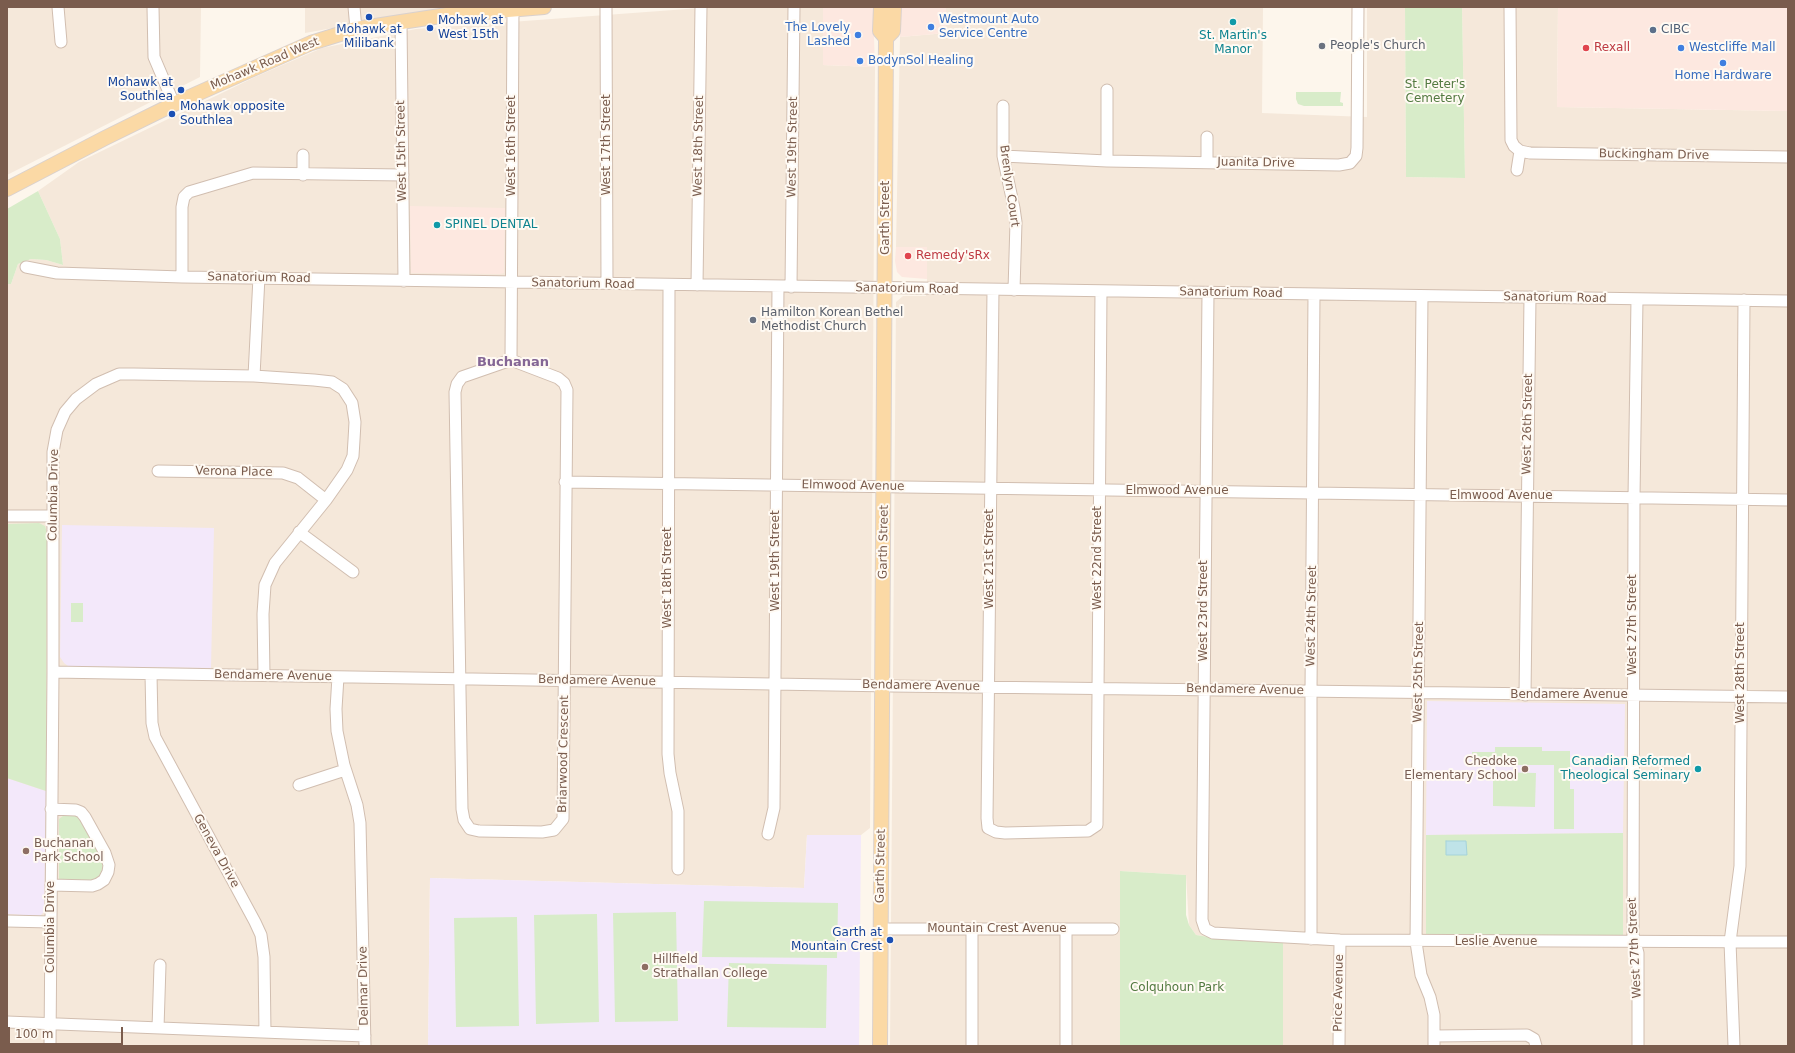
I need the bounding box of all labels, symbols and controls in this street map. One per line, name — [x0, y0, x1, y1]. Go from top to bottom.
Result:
marker: Mohawk at Milibank — [364, 12, 374, 22]
place label: Westmount Auto Service Centre — [939, 13, 1039, 41]
place label: Mohawk at West 15th — [438, 14, 503, 42]
marker: St. Martin's Manor — [1228, 17, 1238, 27]
place label: The Lovely Lashed — [785, 21, 850, 49]
marker: Westmount Auto Service Centre — [926, 22, 936, 32]
place label: Mohawk at Milibank — [336, 23, 402, 51]
marker: Mohawk at West 15th — [425, 23, 435, 33]
place label: CIBC — [1661, 23, 1689, 37]
marker: CIBC — [1648, 25, 1658, 35]
place label: St. Martin's Manor — [1199, 29, 1267, 57]
marker: The Lovely Lashed — [853, 30, 863, 40]
street label: Mohawk Road West — [208, 35, 322, 93]
place label: People's Church — [1330, 39, 1426, 53]
marker: People's Church — [1317, 41, 1327, 51]
place label: Rexall — [1594, 41, 1630, 55]
place label: Westcliffe Mall — [1689, 41, 1776, 55]
marker: Rexall — [1581, 43, 1591, 53]
marker: Westcliffe Mall — [1676, 43, 1686, 53]
place label: BodynSol Healing — [868, 54, 974, 68]
marker: BodynSol Healing — [855, 56, 865, 66]
marker: Home Hardware — [1718, 58, 1728, 68]
place label: Home Hardware — [1674, 69, 1772, 83]
place label: Mohawk at Southlea — [108, 76, 173, 104]
park label: St. Peter's Cemetery — [1405, 78, 1465, 106]
marker: Mohawk at Southlea — [176, 85, 186, 95]
street label: West 17th Street — [600, 94, 614, 196]
street label: West 16th Street — [505, 95, 519, 197]
street label: West 18th Street — [691, 95, 707, 197]
street label: West 19th Street — [785, 96, 801, 198]
place label: Mohawk opposite Southlea — [180, 100, 285, 128]
street label: West 15th Street — [394, 100, 410, 202]
marker: Mohawk opposite Southlea — [167, 109, 177, 119]
street label: Brenlyn Court — [996, 144, 1022, 228]
street label: Buckingham Drive — [1599, 147, 1709, 163]
street label: Juanita Drive — [1217, 155, 1295, 171]
street label: Garth Street — [879, 181, 893, 255]
place label: SPINEL DENTAL — [445, 218, 538, 232]
marker: SPINEL DENTAL — [432, 220, 442, 230]
place label: Remedy'sRx — [916, 249, 990, 263]
marker: Remedy'sRx — [903, 251, 913, 261]
street label: Sanatorium Road — [207, 270, 311, 286]
street label: Sanatorium Road — [531, 276, 635, 292]
street label: Sanatorium Road — [855, 281, 959, 297]
street label: Sanatorium Road — [1179, 285, 1283, 301]
street label: Sanatorium Road — [1503, 290, 1607, 306]
place label: Hamilton Korean Bethel Methodist Church — [761, 306, 903, 334]
marker: Hamilton Korean Bethel Methodist Church — [748, 315, 758, 325]
district label: Buchanan — [477, 355, 549, 371]
street label: West 26th Street — [1520, 373, 1536, 475]
street label: Columbia Drive — [46, 449, 62, 541]
street label: Verona Place — [195, 464, 273, 480]
street label: Elmwood Avenue — [801, 478, 905, 494]
street label: Elmwood Avenue — [1125, 484, 1229, 498]
street label: Elmwood Avenue — [1449, 489, 1553, 503]
street label: Garth Street — [876, 505, 892, 579]
street label: West 22nd Street — [1091, 506, 1105, 610]
street label: West 21st Street — [983, 509, 997, 609]
street label: West 19th Street — [769, 510, 783, 612]
street label: West 18th Street — [661, 527, 675, 629]
street label: West 23rd Street — [1197, 560, 1211, 662]
street label: West 24th Street — [1304, 565, 1320, 667]
street label: West 27th Street — [1626, 574, 1640, 676]
street label: West 25th Street — [1411, 621, 1427, 723]
street label: West 28th Street — [1734, 622, 1748, 724]
street label: Bendamere Avenue — [214, 668, 332, 684]
street label: Bendamere Avenue — [538, 673, 656, 689]
street label: Bendamere Avenue — [862, 678, 980, 694]
street label: Bendamere Avenue — [1186, 682, 1304, 698]
street label: Bendamere Avenue — [1510, 688, 1628, 702]
street label: Briarwood Crescent — [556, 695, 572, 813]
place label: Chedoke Elementary School — [1404, 755, 1517, 783]
place label: Canadian Reformed Theological Seminary — [1561, 755, 1690, 783]
marker: Chedoke Elementary School — [1520, 764, 1530, 774]
marker: Canadian Reformed Theological Seminary — [1693, 764, 1703, 774]
street label: Geneva Drive — [190, 812, 242, 890]
street label: Garth Street — [873, 829, 889, 903]
place label: Buchanan Park School — [34, 837, 104, 865]
marker: Buchanan Park School — [21, 846, 31, 856]
street label: Columbia Drive — [44, 881, 58, 973]
street label: West 27th Street — [1625, 897, 1645, 999]
street label: Mountain Crest Avenue — [927, 922, 1067, 936]
place label: Garth at Mountain Crest — [791, 926, 882, 954]
marker: Garth at Mountain Crest — [885, 935, 895, 945]
street label: Leslie Avenue — [1455, 935, 1537, 949]
street label: Delmar Drive — [356, 946, 372, 1026]
place label: Hillfield Strathallan College — [653, 953, 767, 981]
street label: Price Avenue — [1331, 954, 1347, 1032]
marker: Hillfield Strathallan College — [640, 962, 650, 972]
park label: Colquhoun Park — [1130, 981, 1224, 995]
scale bar — [10, 1019, 125, 1045]
text: 100 m — [15, 1027, 53, 1041]

